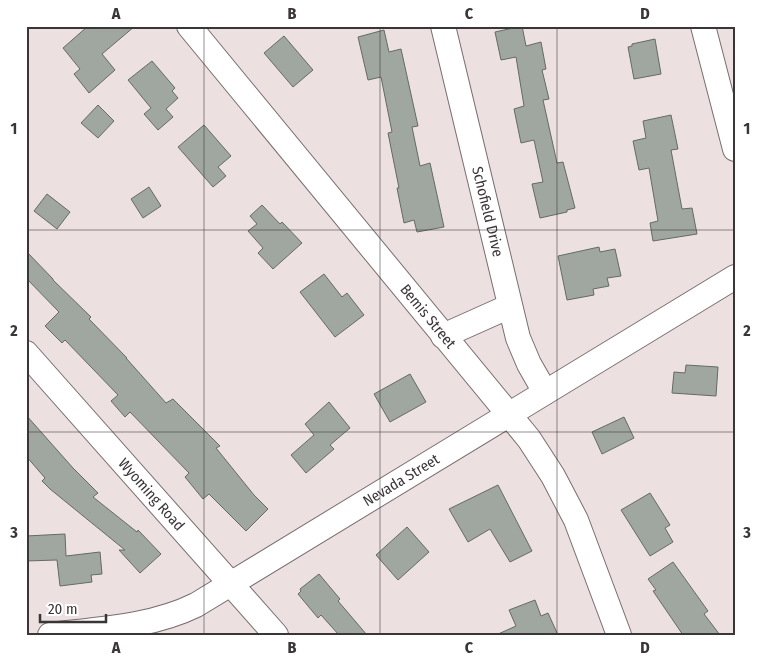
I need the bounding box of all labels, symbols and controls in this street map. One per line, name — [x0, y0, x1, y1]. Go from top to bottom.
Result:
text: A — [111, 4, 121, 23]
text: B — [288, 4, 297, 23]
text: C — [465, 4, 474, 23]
text: D — [640, 4, 650, 23]
text: 1 — [11, 119, 17, 138]
text: 1 — [744, 119, 750, 138]
street label: Schofield Drive — [468, 165, 507, 259]
street label: Bemis Street — [396, 281, 460, 352]
text: 2 — [9, 321, 18, 340]
text: 2 — [742, 321, 751, 340]
street label: Nevada Street — [360, 450, 443, 510]
street label: Wyoming Road — [115, 455, 188, 534]
text: 3 — [9, 523, 18, 542]
text: 3 — [742, 523, 751, 542]
scale bar — [40, 591, 106, 623]
text: 20 m — [48, 600, 78, 618]
text: A — [111, 638, 121, 657]
text: B — [288, 638, 297, 657]
text: C — [465, 638, 474, 657]
text: D — [640, 638, 650, 657]

